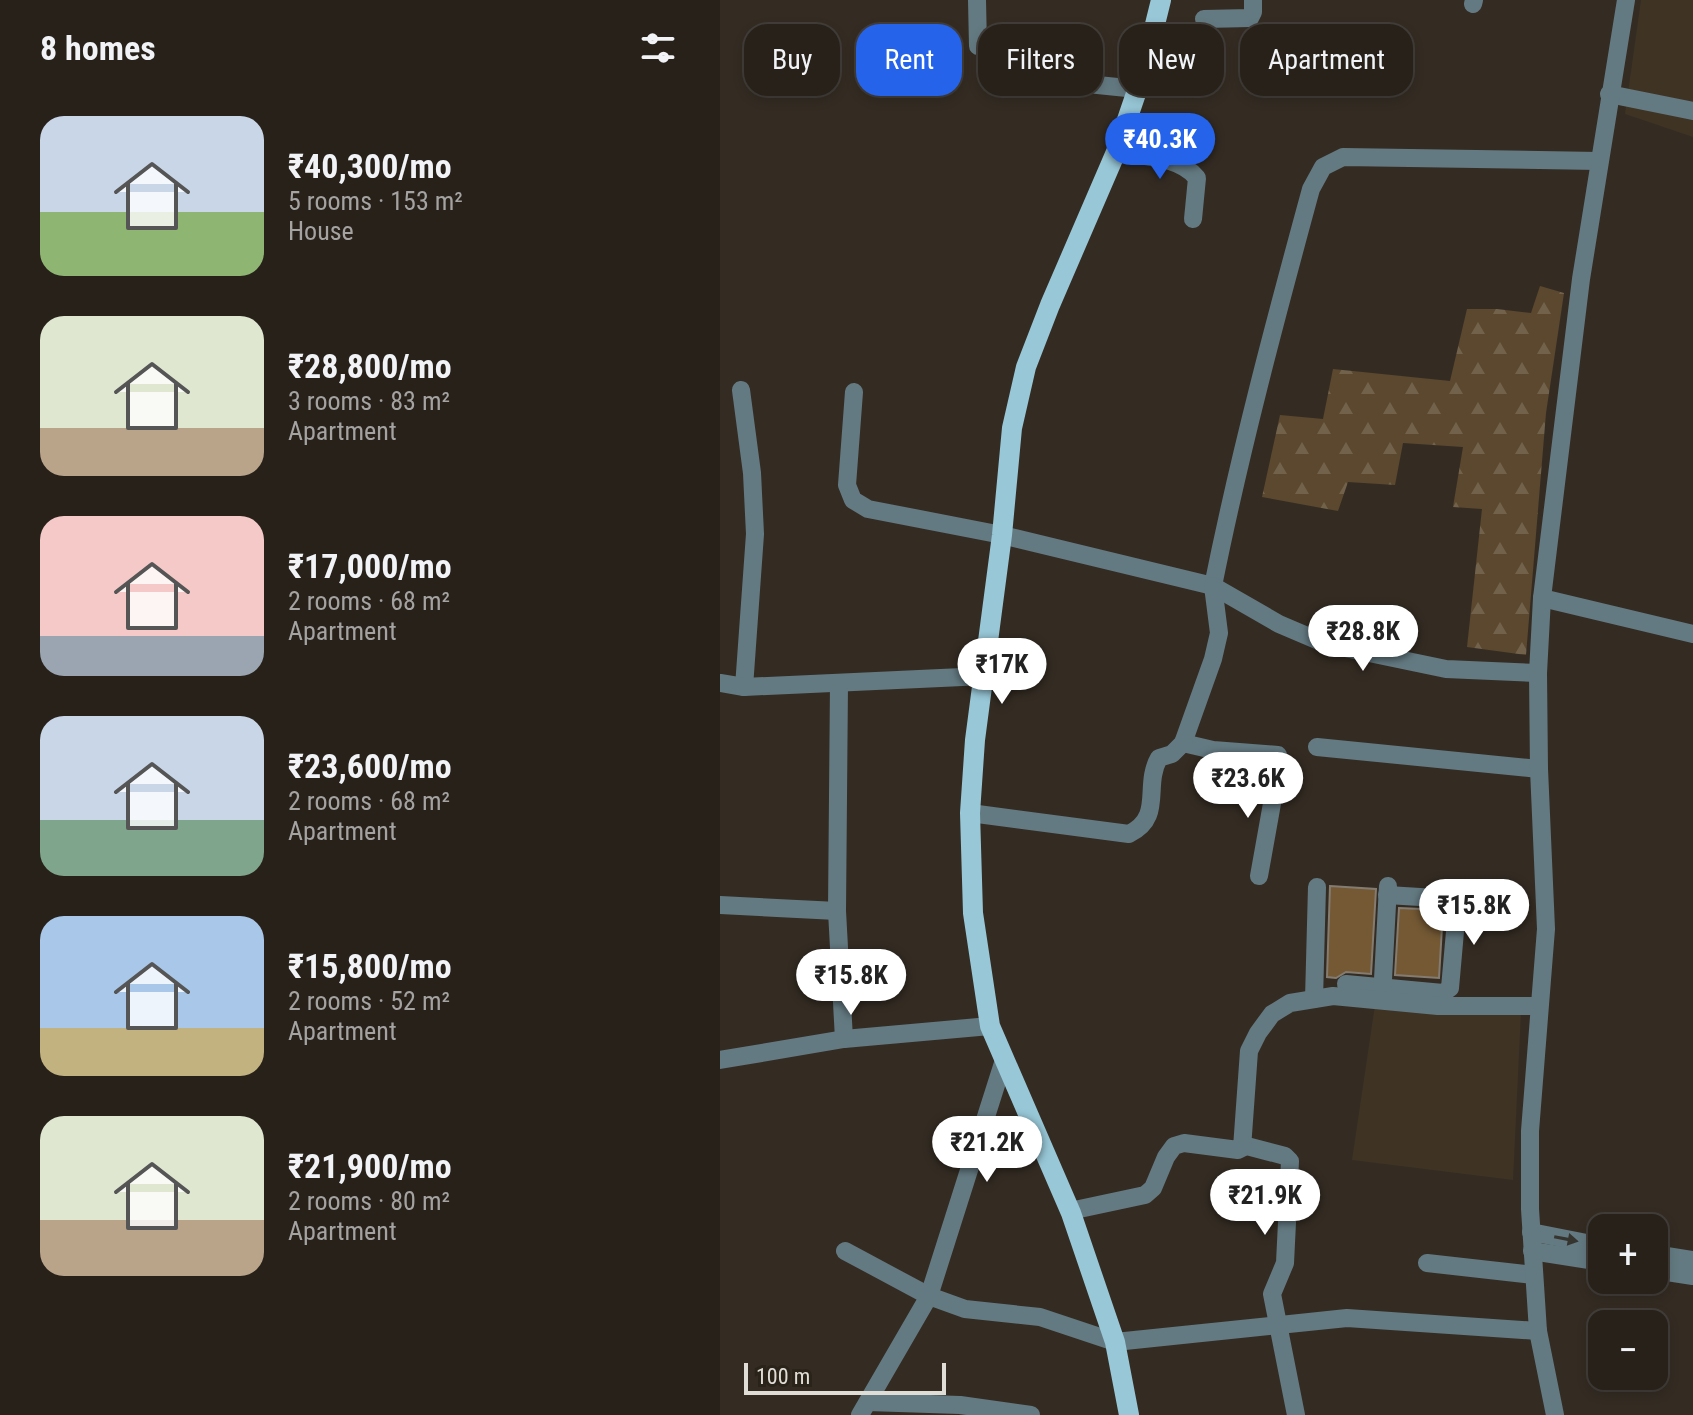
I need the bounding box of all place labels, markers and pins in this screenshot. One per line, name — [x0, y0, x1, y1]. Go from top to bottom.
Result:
pin: ₹40.3K — [1095, 113, 1225, 181]
pin: ₹28.8K — [1298, 605, 1428, 673]
pin: ₹17K — [955, 638, 1049, 706]
pin: ₹23.6K — [1183, 752, 1313, 820]
pin: ₹15.8K — [1409, 879, 1539, 947]
pin: ₹15.8K — [786, 949, 916, 1017]
pin: ₹21.2K — [922, 1116, 1052, 1184]
pin: ₹21.9K — [1200, 1169, 1330, 1237]

